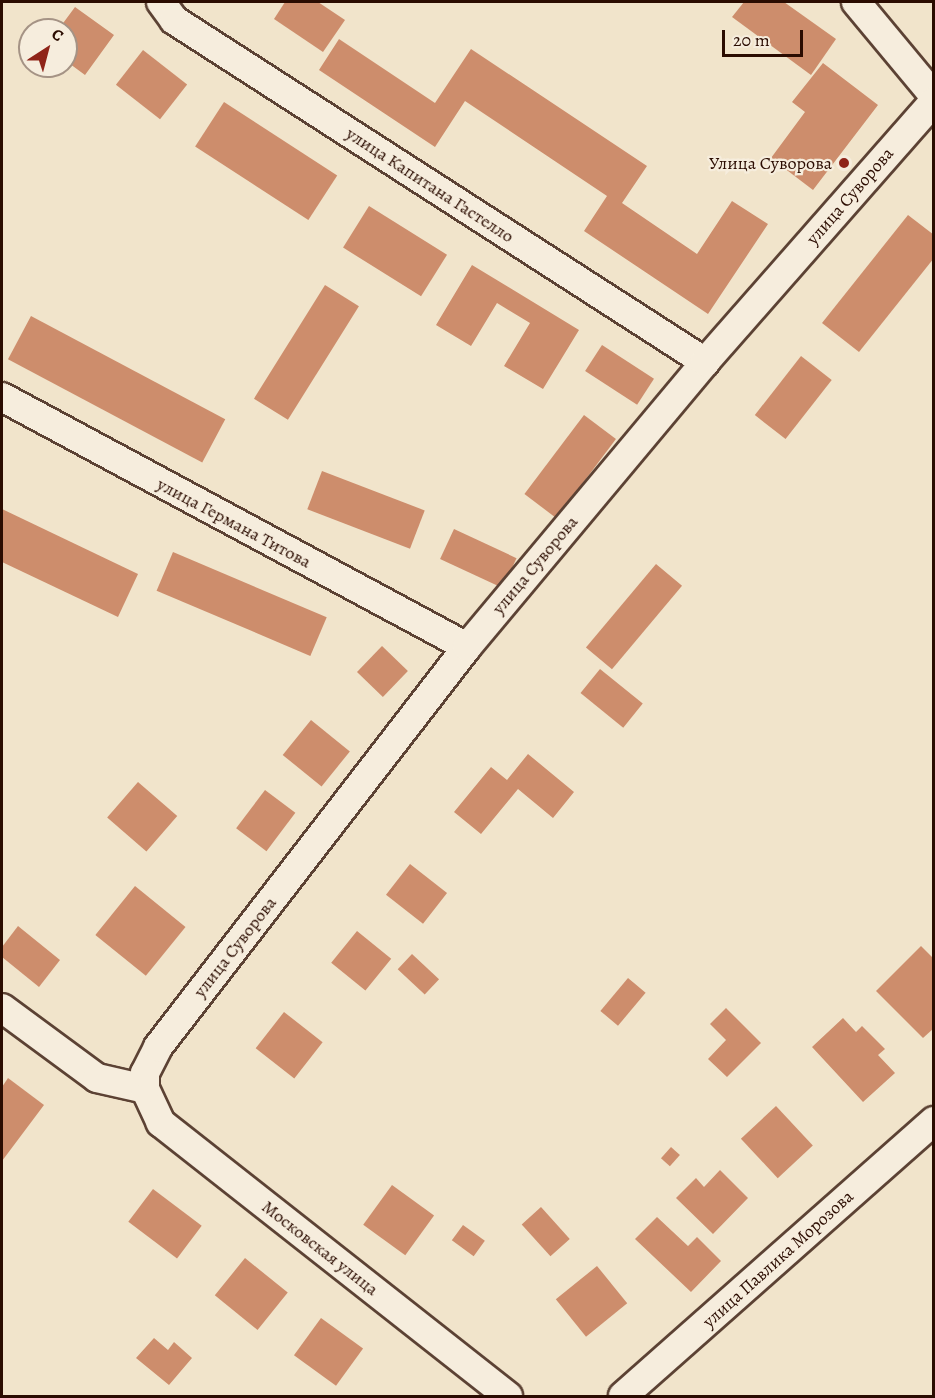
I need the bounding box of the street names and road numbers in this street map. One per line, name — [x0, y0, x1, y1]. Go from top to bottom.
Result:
street label: улица Капитана Гастелло — [342, 123, 518, 247]
street label: улица Суворова — [802, 143, 898, 249]
street label: улица Германа Титова — [153, 473, 315, 573]
street label: улица Суворова — [488, 511, 582, 619]
street label: улица Суворова — [189, 892, 281, 1002]
street label: улица Павлика Морозова — [698, 1186, 858, 1332]
street label: Московская улица — [258, 1196, 382, 1300]

